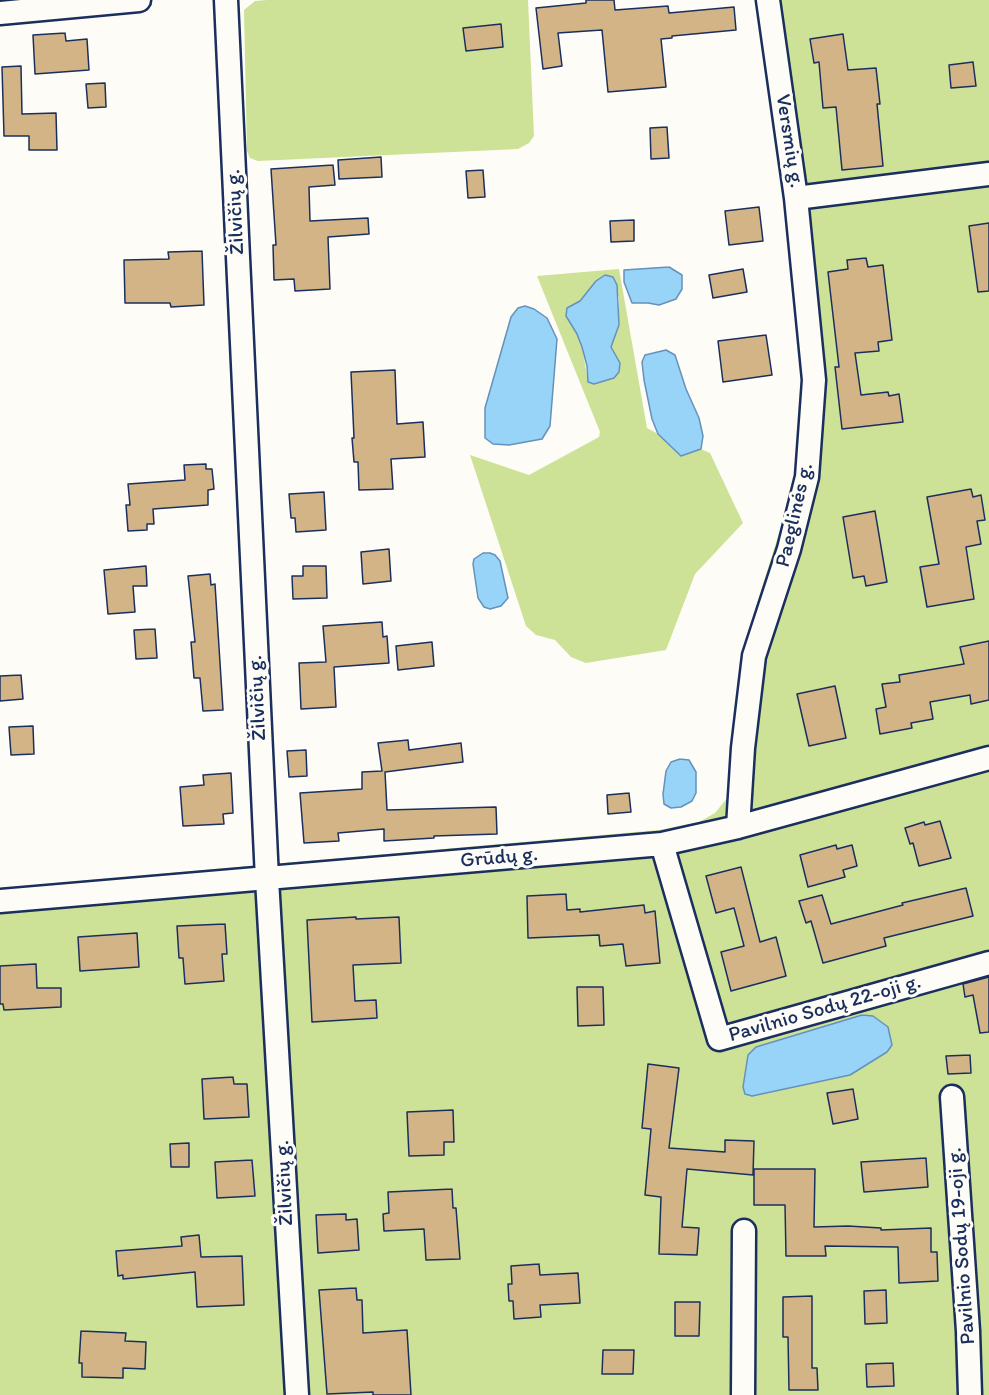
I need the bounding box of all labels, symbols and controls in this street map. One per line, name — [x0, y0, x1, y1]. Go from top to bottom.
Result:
street label: Versmių g. — [769, 92, 809, 190]
street label: Žilvičių g. — [221, 168, 251, 256]
street label: Paeglinės g. — [771, 460, 819, 570]
street label: Žilvičių g. — [243, 654, 273, 742]
street label: Grūdų g. — [459, 842, 539, 874]
street label: Pavilnio Sodų 22-oji g. — [726, 969, 924, 1049]
street label: Žilvičių g. — [270, 1139, 300, 1227]
street label: Pavilnio Sodų 19-oji g. — [943, 1147, 981, 1345]

